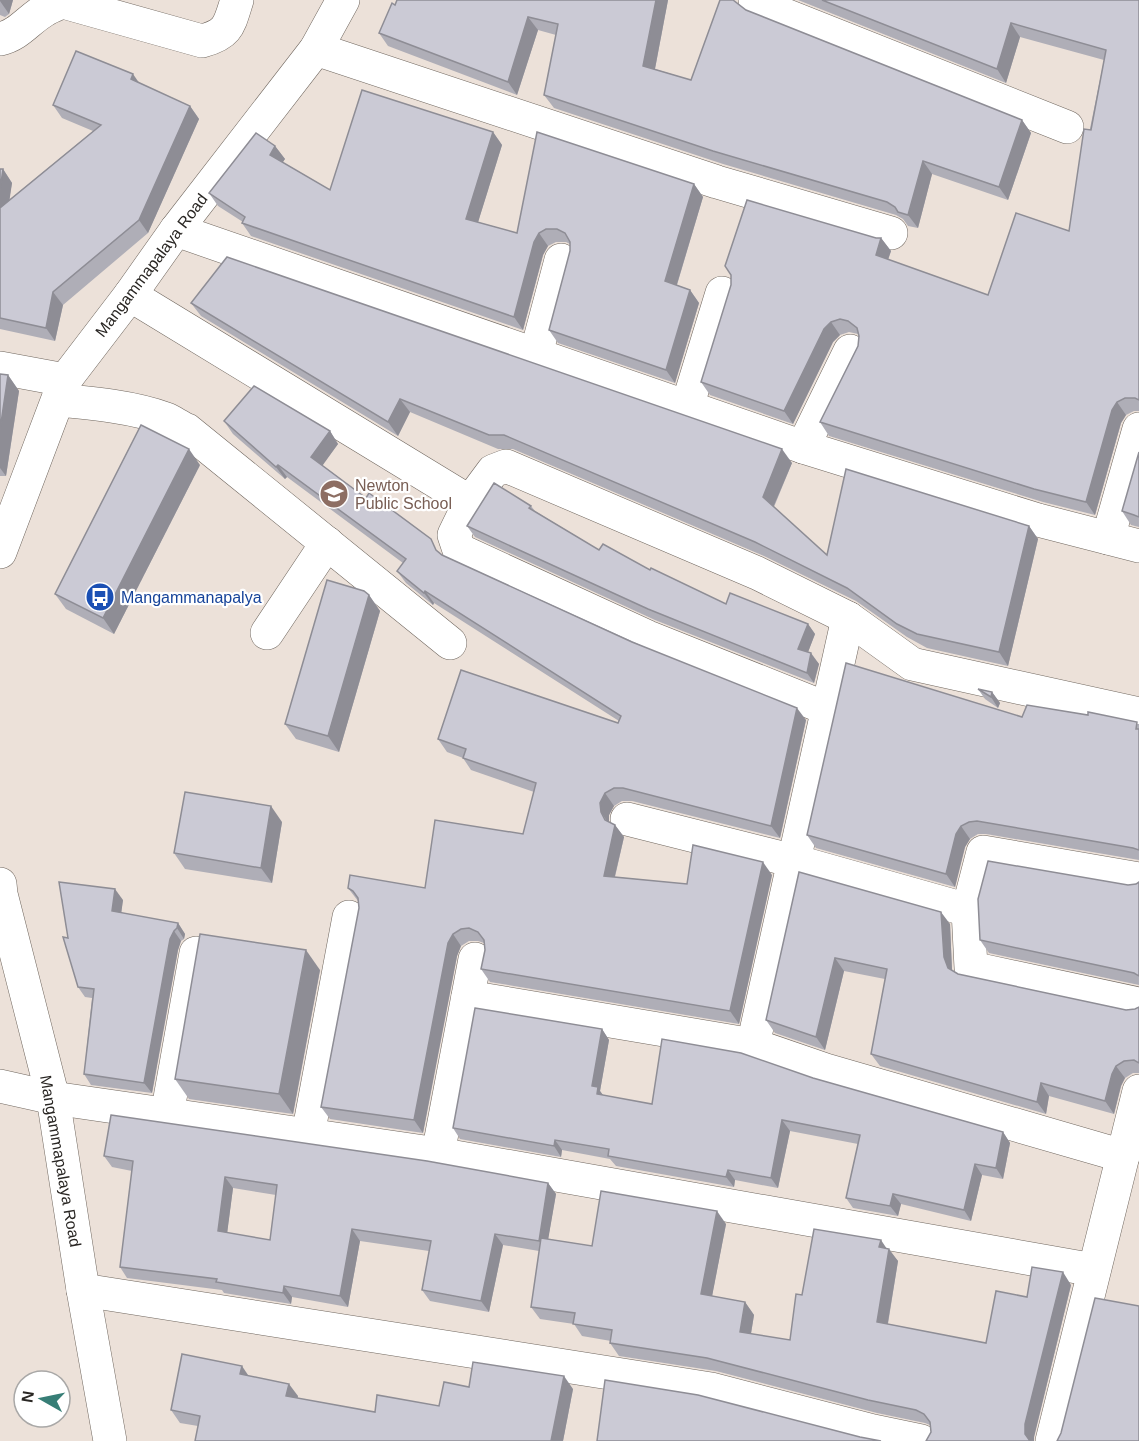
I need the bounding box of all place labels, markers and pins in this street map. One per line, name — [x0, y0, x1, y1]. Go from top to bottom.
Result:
place label: Newton Public School — [355, 477, 452, 512]
school or university icon: Newton Public School — [318, 478, 350, 510]
bus stop icon: Mangammanapalya — [84, 581, 116, 613]
place label: Mangammanapalya — [121, 589, 262, 606]

